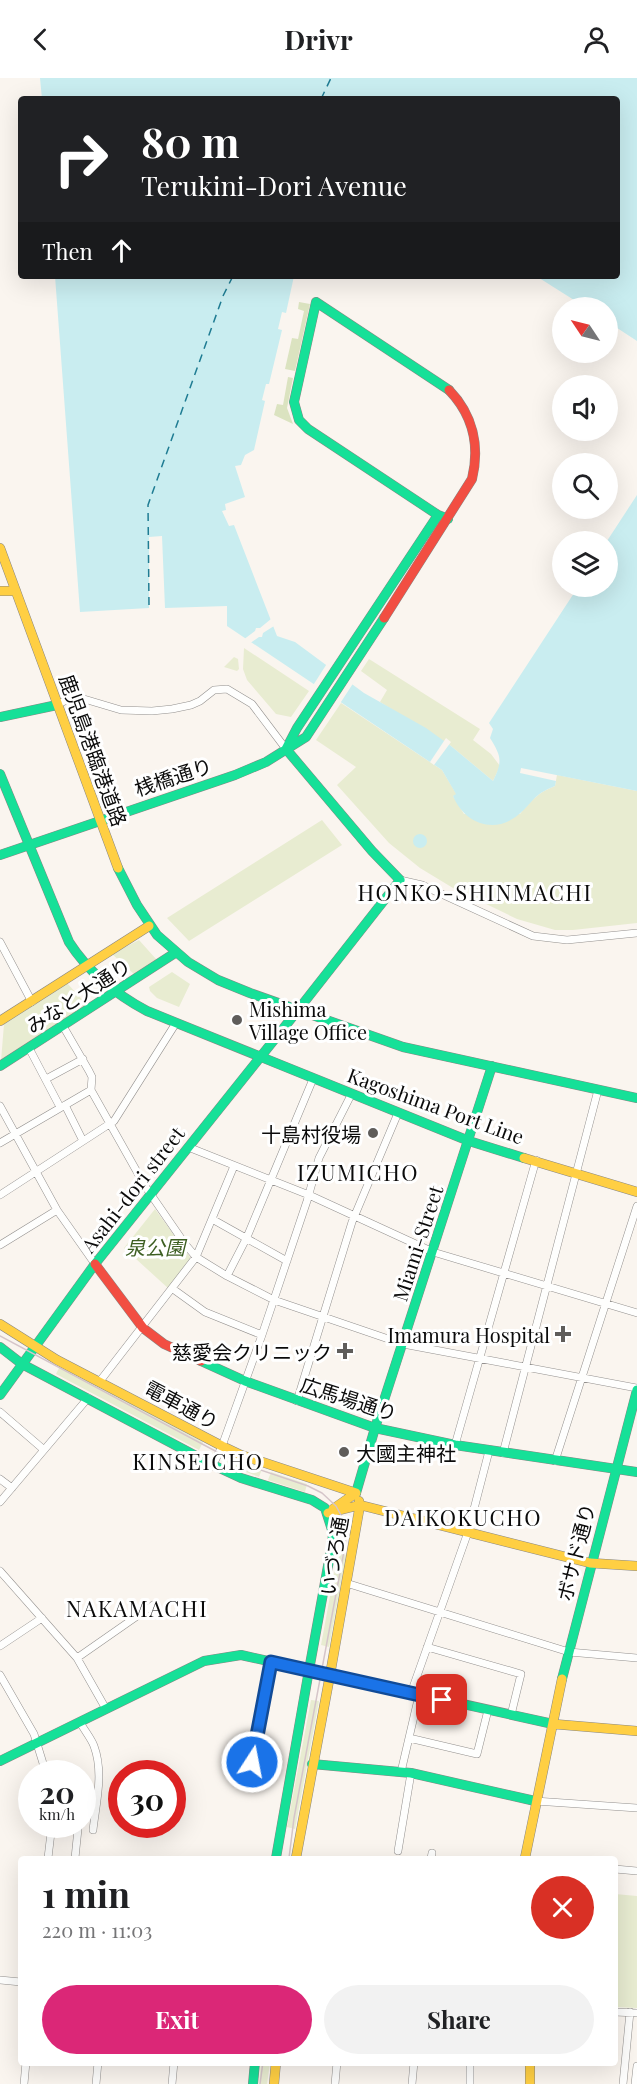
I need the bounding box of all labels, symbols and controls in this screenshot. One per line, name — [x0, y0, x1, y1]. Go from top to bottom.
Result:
text: Drivr — [284, 21, 353, 57]
icon: back — [24, 23, 57, 56]
icon: person — [580, 23, 613, 56]
text: 80 m — [141, 113, 239, 169]
icon: right — [42, 120, 120, 198]
text: Terukini-Dori Avenue — [141, 167, 407, 203]
icon: ahead — [105, 234, 138, 267]
text: Then — [42, 236, 93, 266]
north arrow — [552, 297, 618, 363]
map controls — [552, 297, 618, 597]
button: sound — [552, 375, 618, 441]
button: search — [552, 453, 618, 519]
button: layers — [552, 531, 618, 597]
street label: 鹿児島港臨港道路 — [54, 670, 134, 830]
street label: 桟橋通り — [131, 751, 215, 801]
district label: HONKO-SHINMACHI — [358, 877, 592, 907]
street label: みなと大通り — [20, 951, 136, 1039]
place label: Mishima Village Office — [248, 995, 367, 1045]
marker: Mishima Village Office — [230, 1013, 244, 1027]
street label: Kagoshima Port Line — [344, 1060, 528, 1150]
street label: Asahi-dori street — [74, 1120, 190, 1258]
place label: 十島村役場 — [261, 1120, 361, 1147]
marker: 十島村役場 — [366, 1126, 380, 1140]
district label: IZUMICHO — [297, 1157, 419, 1187]
street label: Miami-Street — [386, 1181, 449, 1304]
park label: 泉公園 — [125, 1233, 188, 1260]
place label: Imamura Hospital — [388, 1321, 550, 1348]
marker: Imamura Hospital — [554, 1325, 572, 1343]
place label: 慈愛会クリニック — [172, 1338, 332, 1365]
marker: 慈愛会クリニック — [336, 1342, 354, 1360]
street label: 広馬場通り — [297, 1370, 401, 1426]
street label: 電車通り — [140, 1373, 224, 1435]
place label: 大國主神社 — [356, 1439, 456, 1466]
marker: 大國主神社 — [337, 1445, 351, 1459]
district label: KINSEICHO — [132, 1446, 264, 1476]
street label: ボサド通り — [550, 1500, 600, 1604]
district label: DAIKOKUCHO — [384, 1502, 542, 1532]
street label: いづろ通 — [313, 1514, 353, 1598]
district label: NAKAMACHI — [66, 1593, 208, 1623]
pin — [416, 1674, 467, 1725]
icon: arrive — [425, 1683, 458, 1716]
position arrow — [220, 1730, 284, 1794]
speed limit sign: 30 — [108, 1760, 186, 1838]
text: 20 — [39, 1772, 75, 1812]
text: km/h — [39, 1804, 75, 1824]
text: 1 min — [42, 1869, 130, 1917]
button: close — [531, 1876, 594, 1939]
text: 220 m · 11:03 — [42, 1916, 152, 1943]
button: Exit — [42, 1985, 312, 2054]
button: Share — [324, 1985, 594, 2054]

